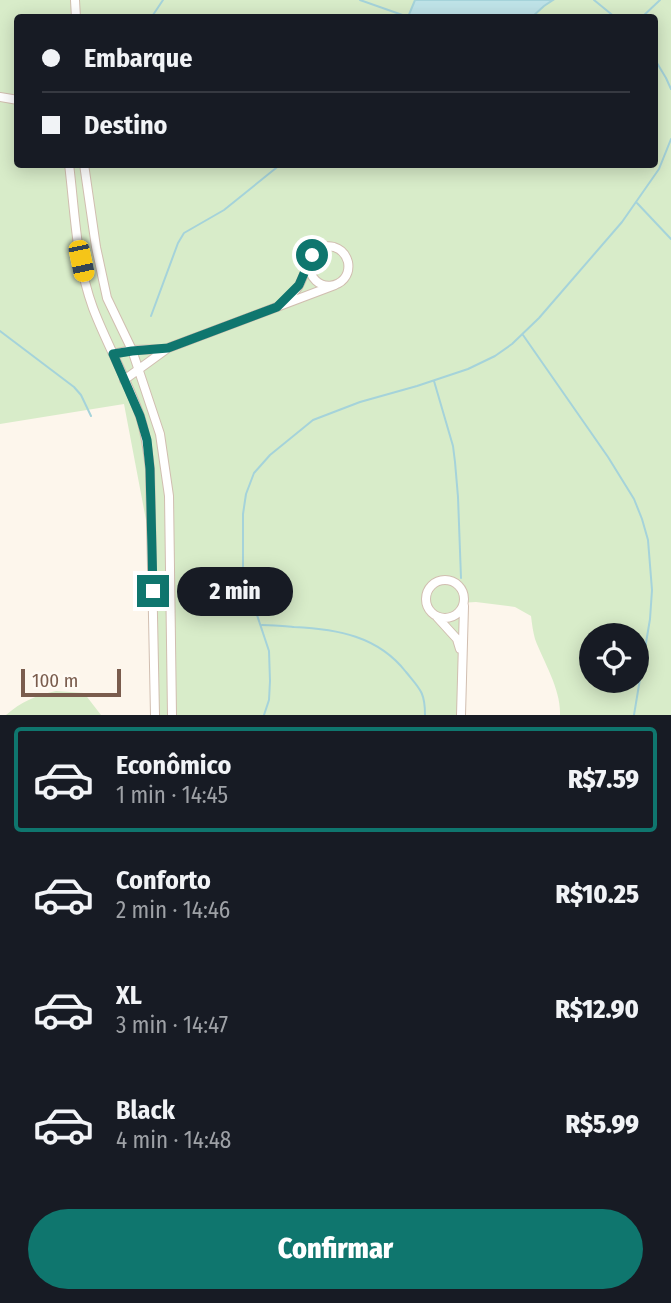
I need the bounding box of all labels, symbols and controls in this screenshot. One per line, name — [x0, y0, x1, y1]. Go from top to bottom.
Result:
text: Embarque — [84, 43, 192, 74]
text: Destino — [84, 110, 167, 141]
car — [67, 238, 96, 284]
route start — [296, 239, 328, 271]
callout: 2 min — [178, 566, 293, 616]
route end — [137, 575, 169, 607]
text: 2 min — [210, 577, 260, 605]
map controls — [579, 623, 649, 693]
button: locate — [579, 623, 649, 693]
scale bar — [21, 666, 121, 698]
text: 100 m — [32, 669, 78, 692]
icon: car — [32, 748, 95, 811]
text: Econômico — [116, 750, 231, 781]
text: R$7.59 — [568, 764, 639, 795]
text: 1 min · 14:45 — [116, 781, 228, 809]
icon: car — [32, 863, 95, 926]
text: Conforto — [116, 865, 211, 896]
text: R$10.25 — [555, 879, 639, 910]
text: 2 min · 14:46 — [116, 896, 230, 924]
icon: car — [32, 978, 95, 1041]
text: XL — [116, 980, 142, 1011]
text: R$12.90 — [555, 994, 639, 1025]
text: 3 min · 14:47 — [116, 1011, 228, 1039]
icon: car — [32, 1093, 95, 1156]
text: Black — [116, 1095, 175, 1126]
text: R$5.99 — [565, 1109, 639, 1140]
text: 4 min · 14:48 — [116, 1126, 231, 1154]
button: Confirmar — [28, 1209, 643, 1289]

